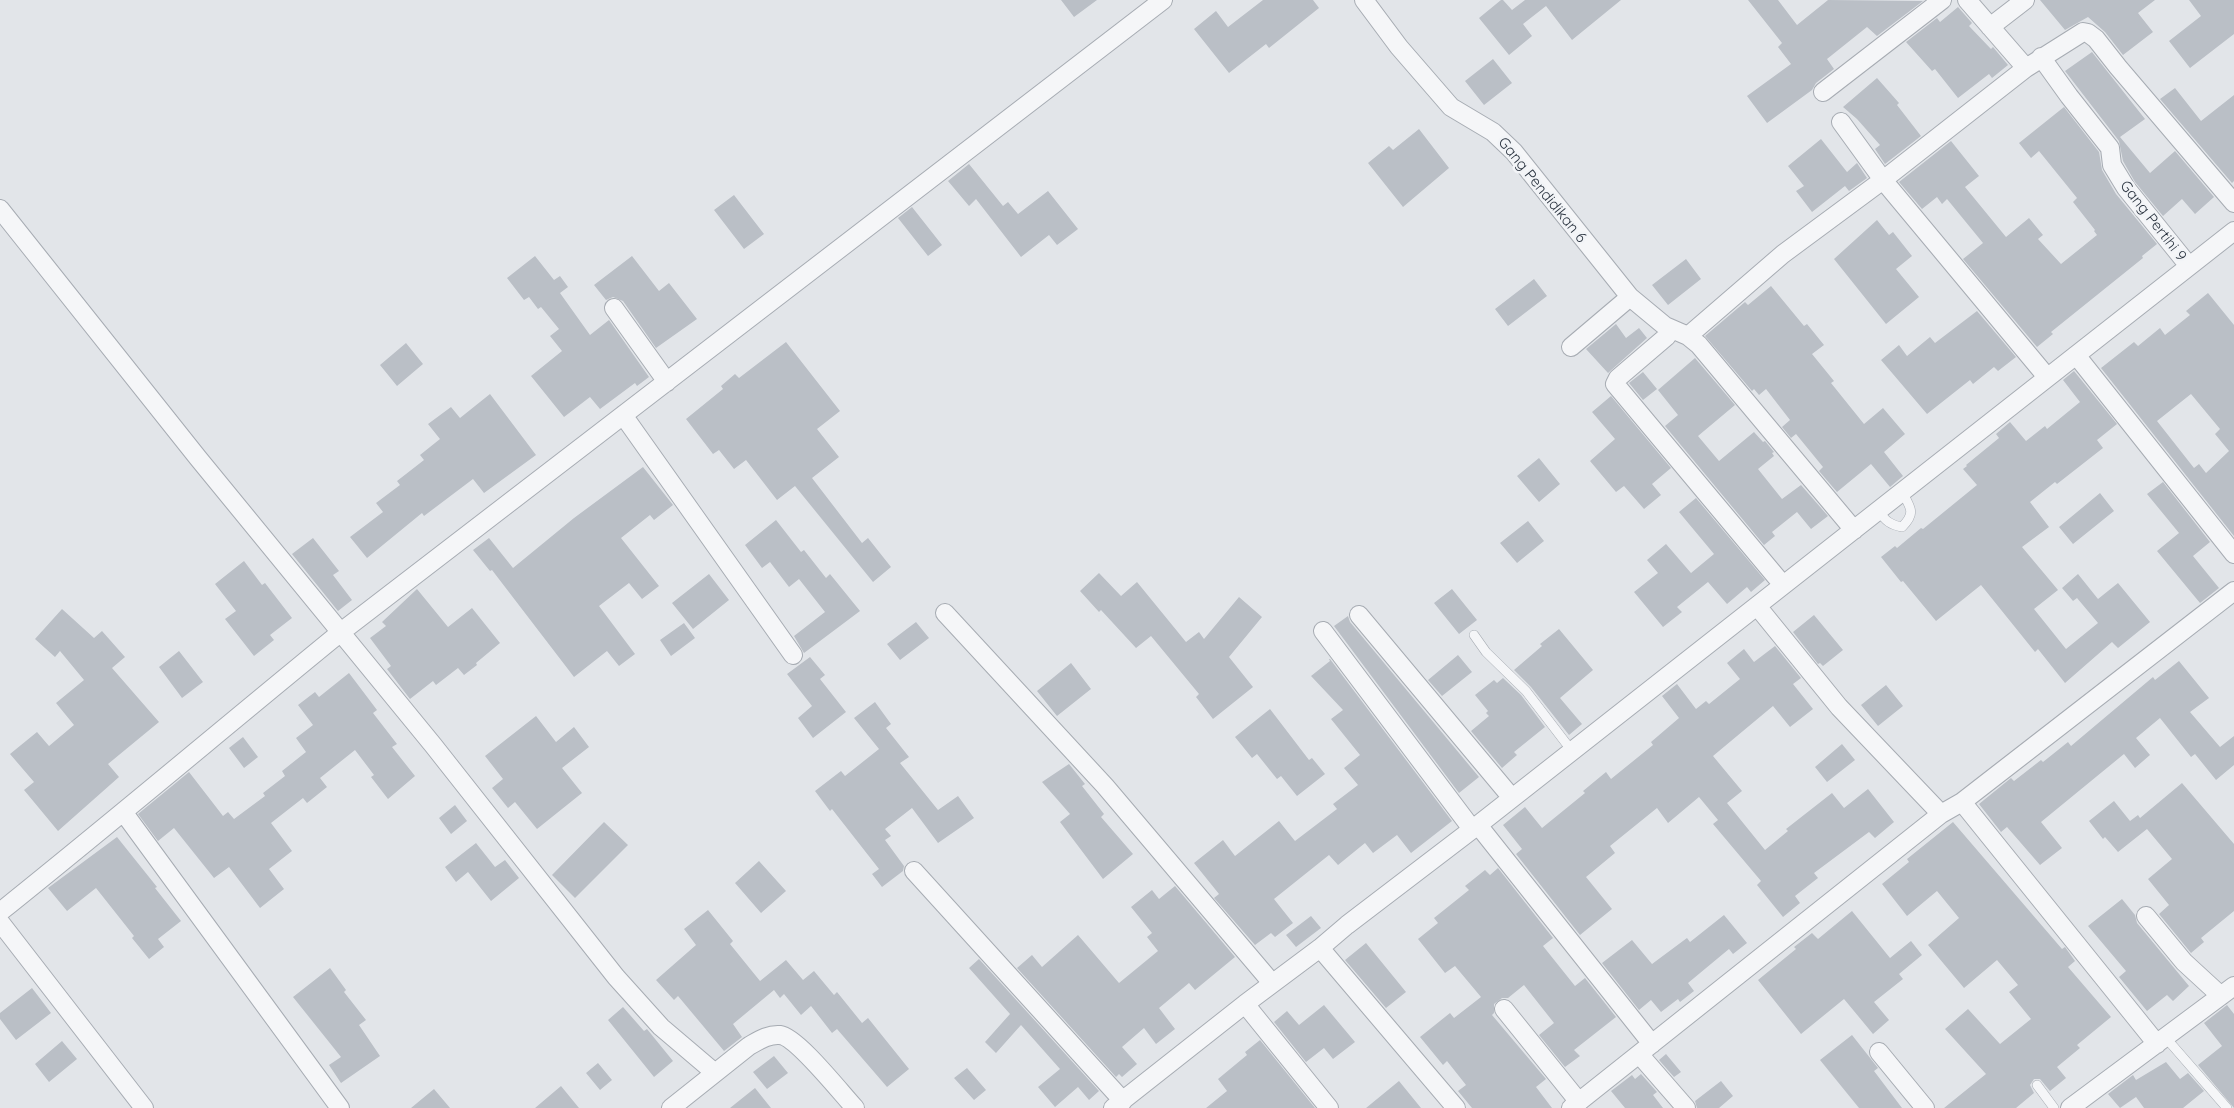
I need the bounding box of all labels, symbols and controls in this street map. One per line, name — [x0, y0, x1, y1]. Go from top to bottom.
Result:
street label: Gang Pendidikan 6 — [1494, 134, 1590, 246]
street label: Gang Pertihi 9 — [2116, 177, 2190, 265]

